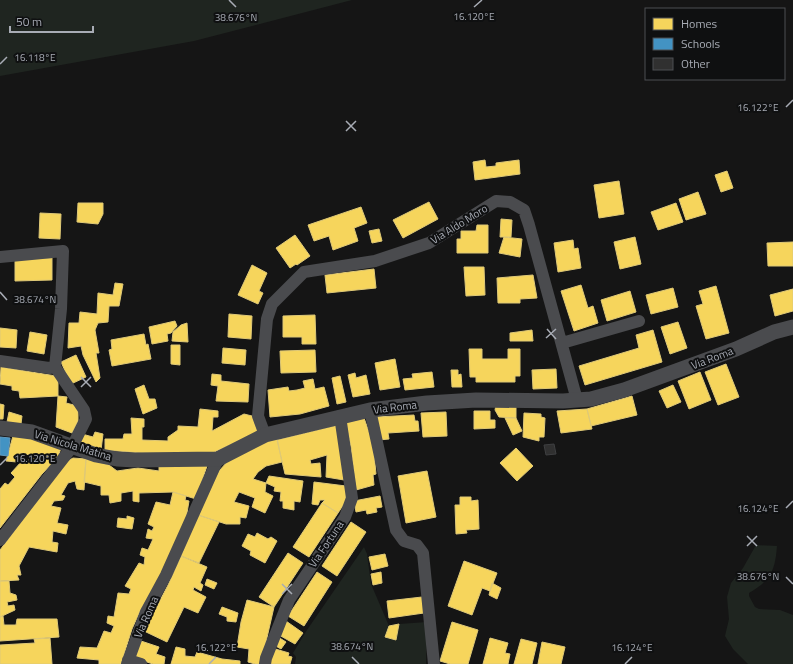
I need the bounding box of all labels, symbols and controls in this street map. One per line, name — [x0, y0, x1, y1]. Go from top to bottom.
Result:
scale bar — [10, 8, 93, 34]
legend — [645, 8, 785, 80]
text: 16.120°E — [453, 9, 495, 24]
text: 38.676°N — [215, 10, 257, 25]
text: 50 m — [16, 12, 42, 31]
text: Homes — [681, 14, 717, 33]
text: Schools — [681, 34, 721, 53]
text: 16.118°E — [14, 50, 56, 65]
text: Other — [681, 54, 710, 73]
text: 16.122°E — [737, 100, 779, 115]
street label: Via Aldo Moro — [427, 200, 491, 248]
text: 38.674°N — [14, 292, 56, 307]
street label: Via Roma — [689, 342, 736, 373]
street label: Via Roma — [372, 396, 418, 418]
street label: Via Nicola Matina — [32, 426, 114, 464]
text: 16.120°E — [14, 451, 56, 466]
text: 16.124°E — [737, 501, 779, 516]
street label: Via Fortuna — [305, 517, 348, 570]
text: 38.676°N — [737, 569, 779, 584]
street label: Via Roma — [130, 593, 162, 640]
text: 38.674°N — [331, 639, 373, 654]
text: 16.122°E — [195, 640, 237, 655]
text: 16.124°E — [611, 640, 653, 655]

